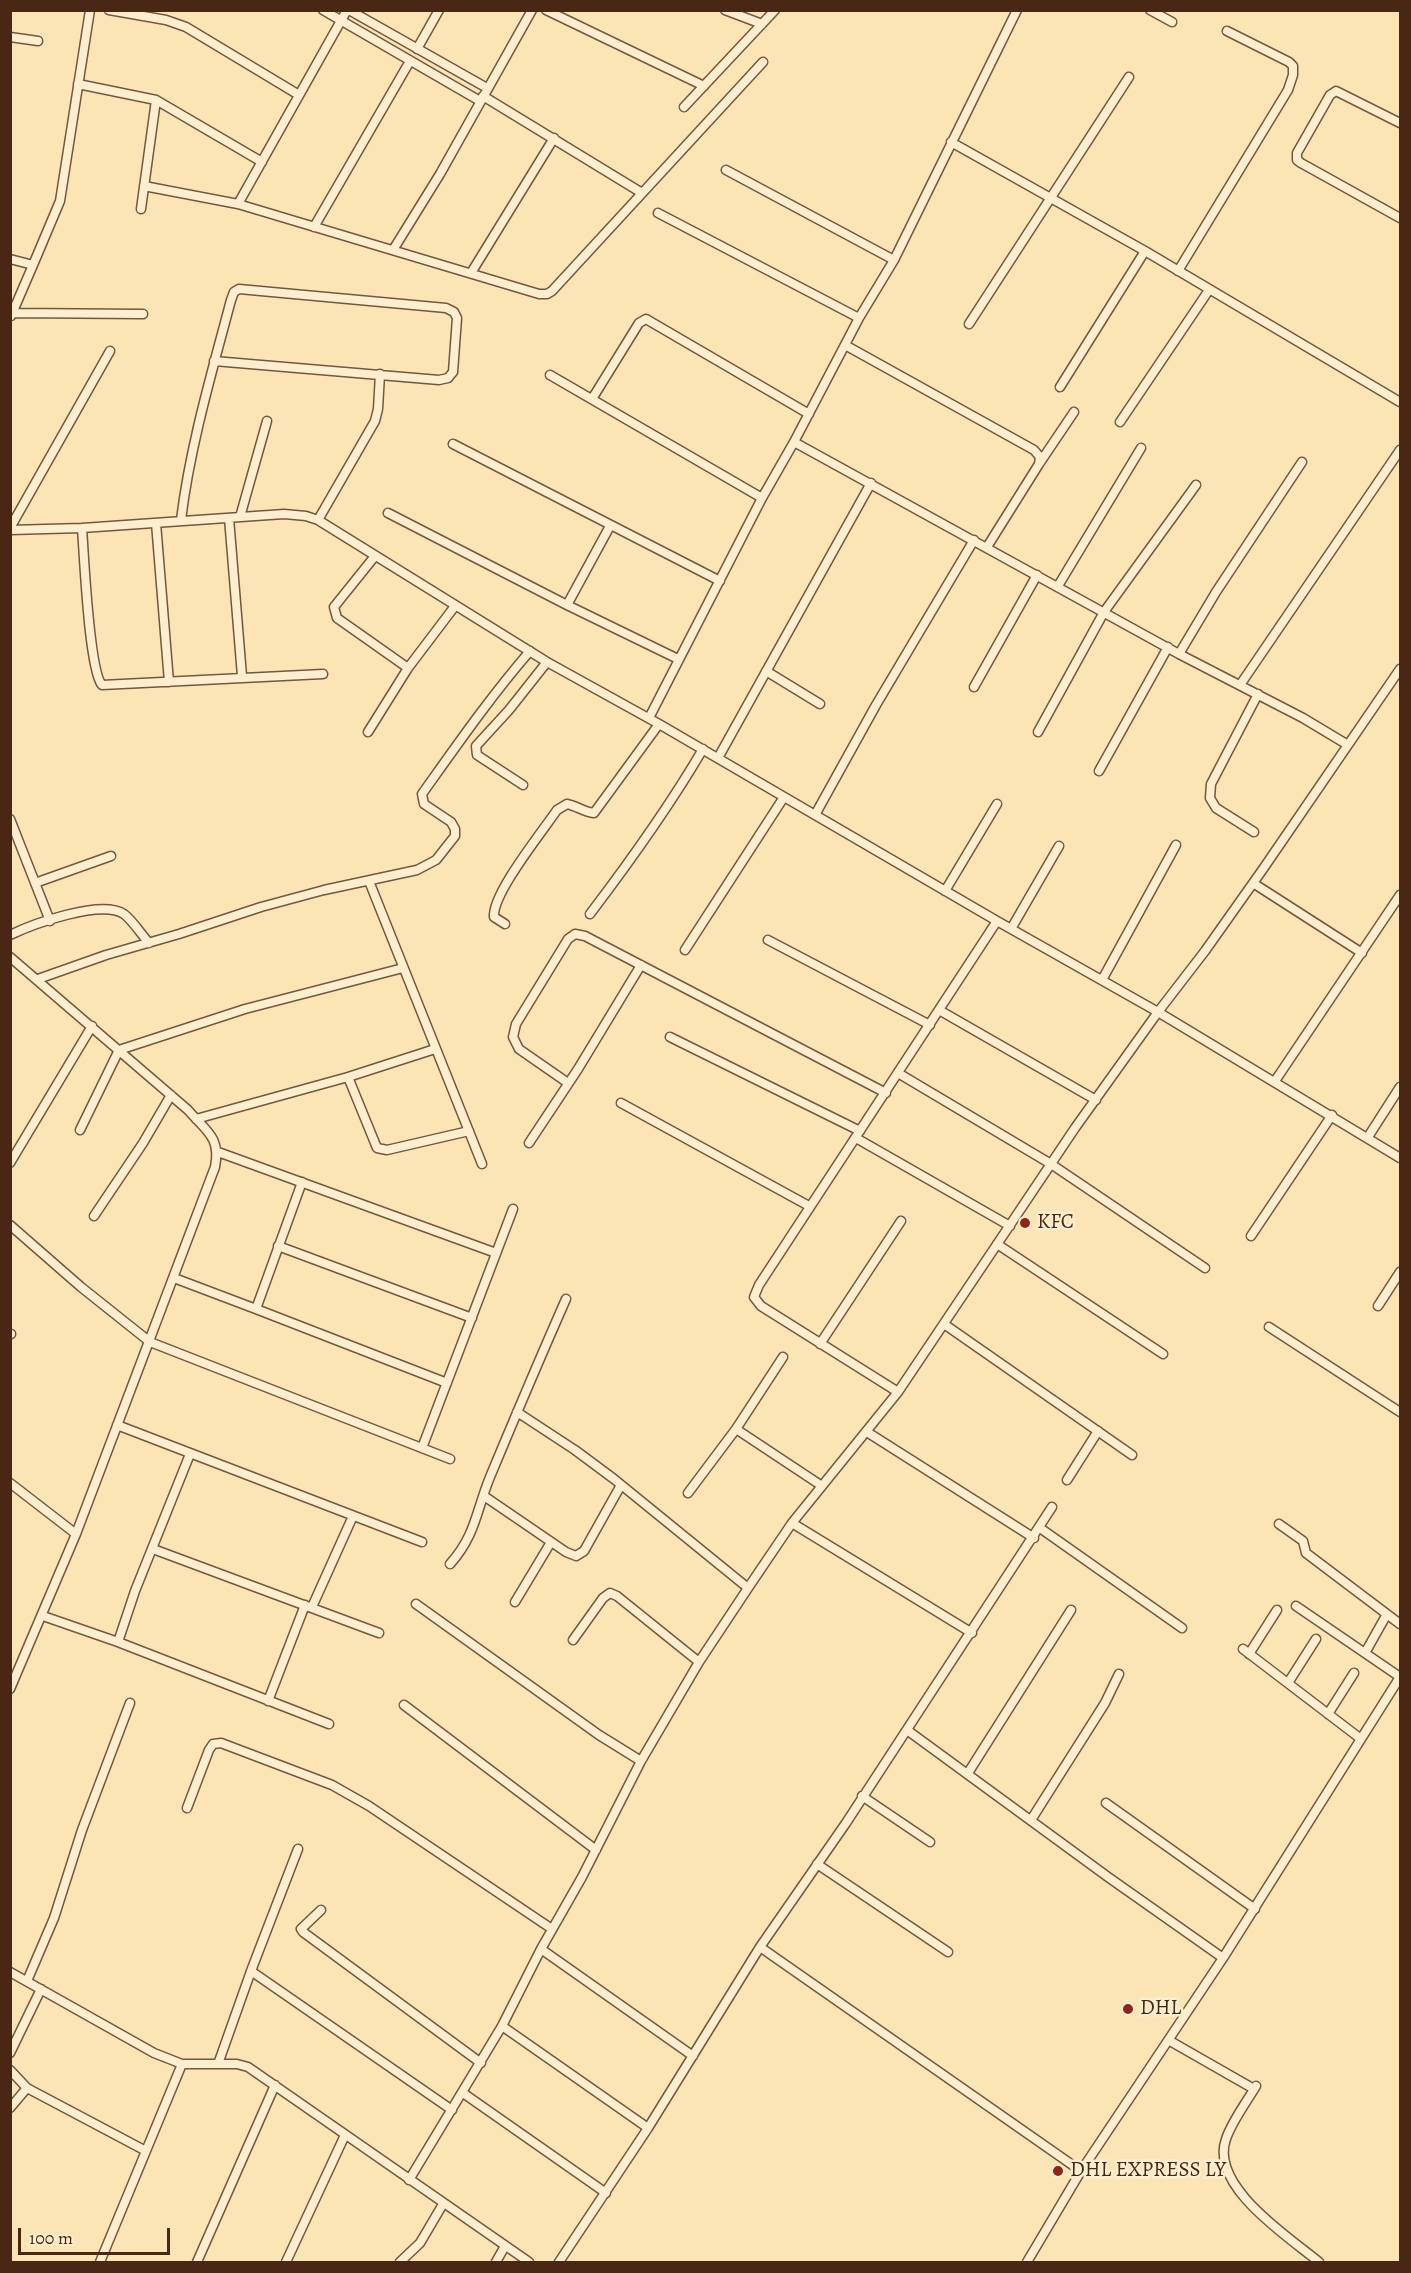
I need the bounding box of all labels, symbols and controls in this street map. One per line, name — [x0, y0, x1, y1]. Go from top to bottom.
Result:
place label: KFC — [1037, 1210, 1074, 1236]
marker: KFC — [1018, 1216, 1032, 1230]
place label: DHL — [1140, 1996, 1181, 2022]
marker: DHL — [1121, 2002, 1135, 2016]
place label: DHL EXPRESS LY — [1070, 2158, 1226, 2184]
marker: DHL EXPRESS LY — [1051, 2164, 1065, 2178]
scale bar — [21, 2216, 172, 2254]
text: 100 m — [29, 2226, 73, 2250]

